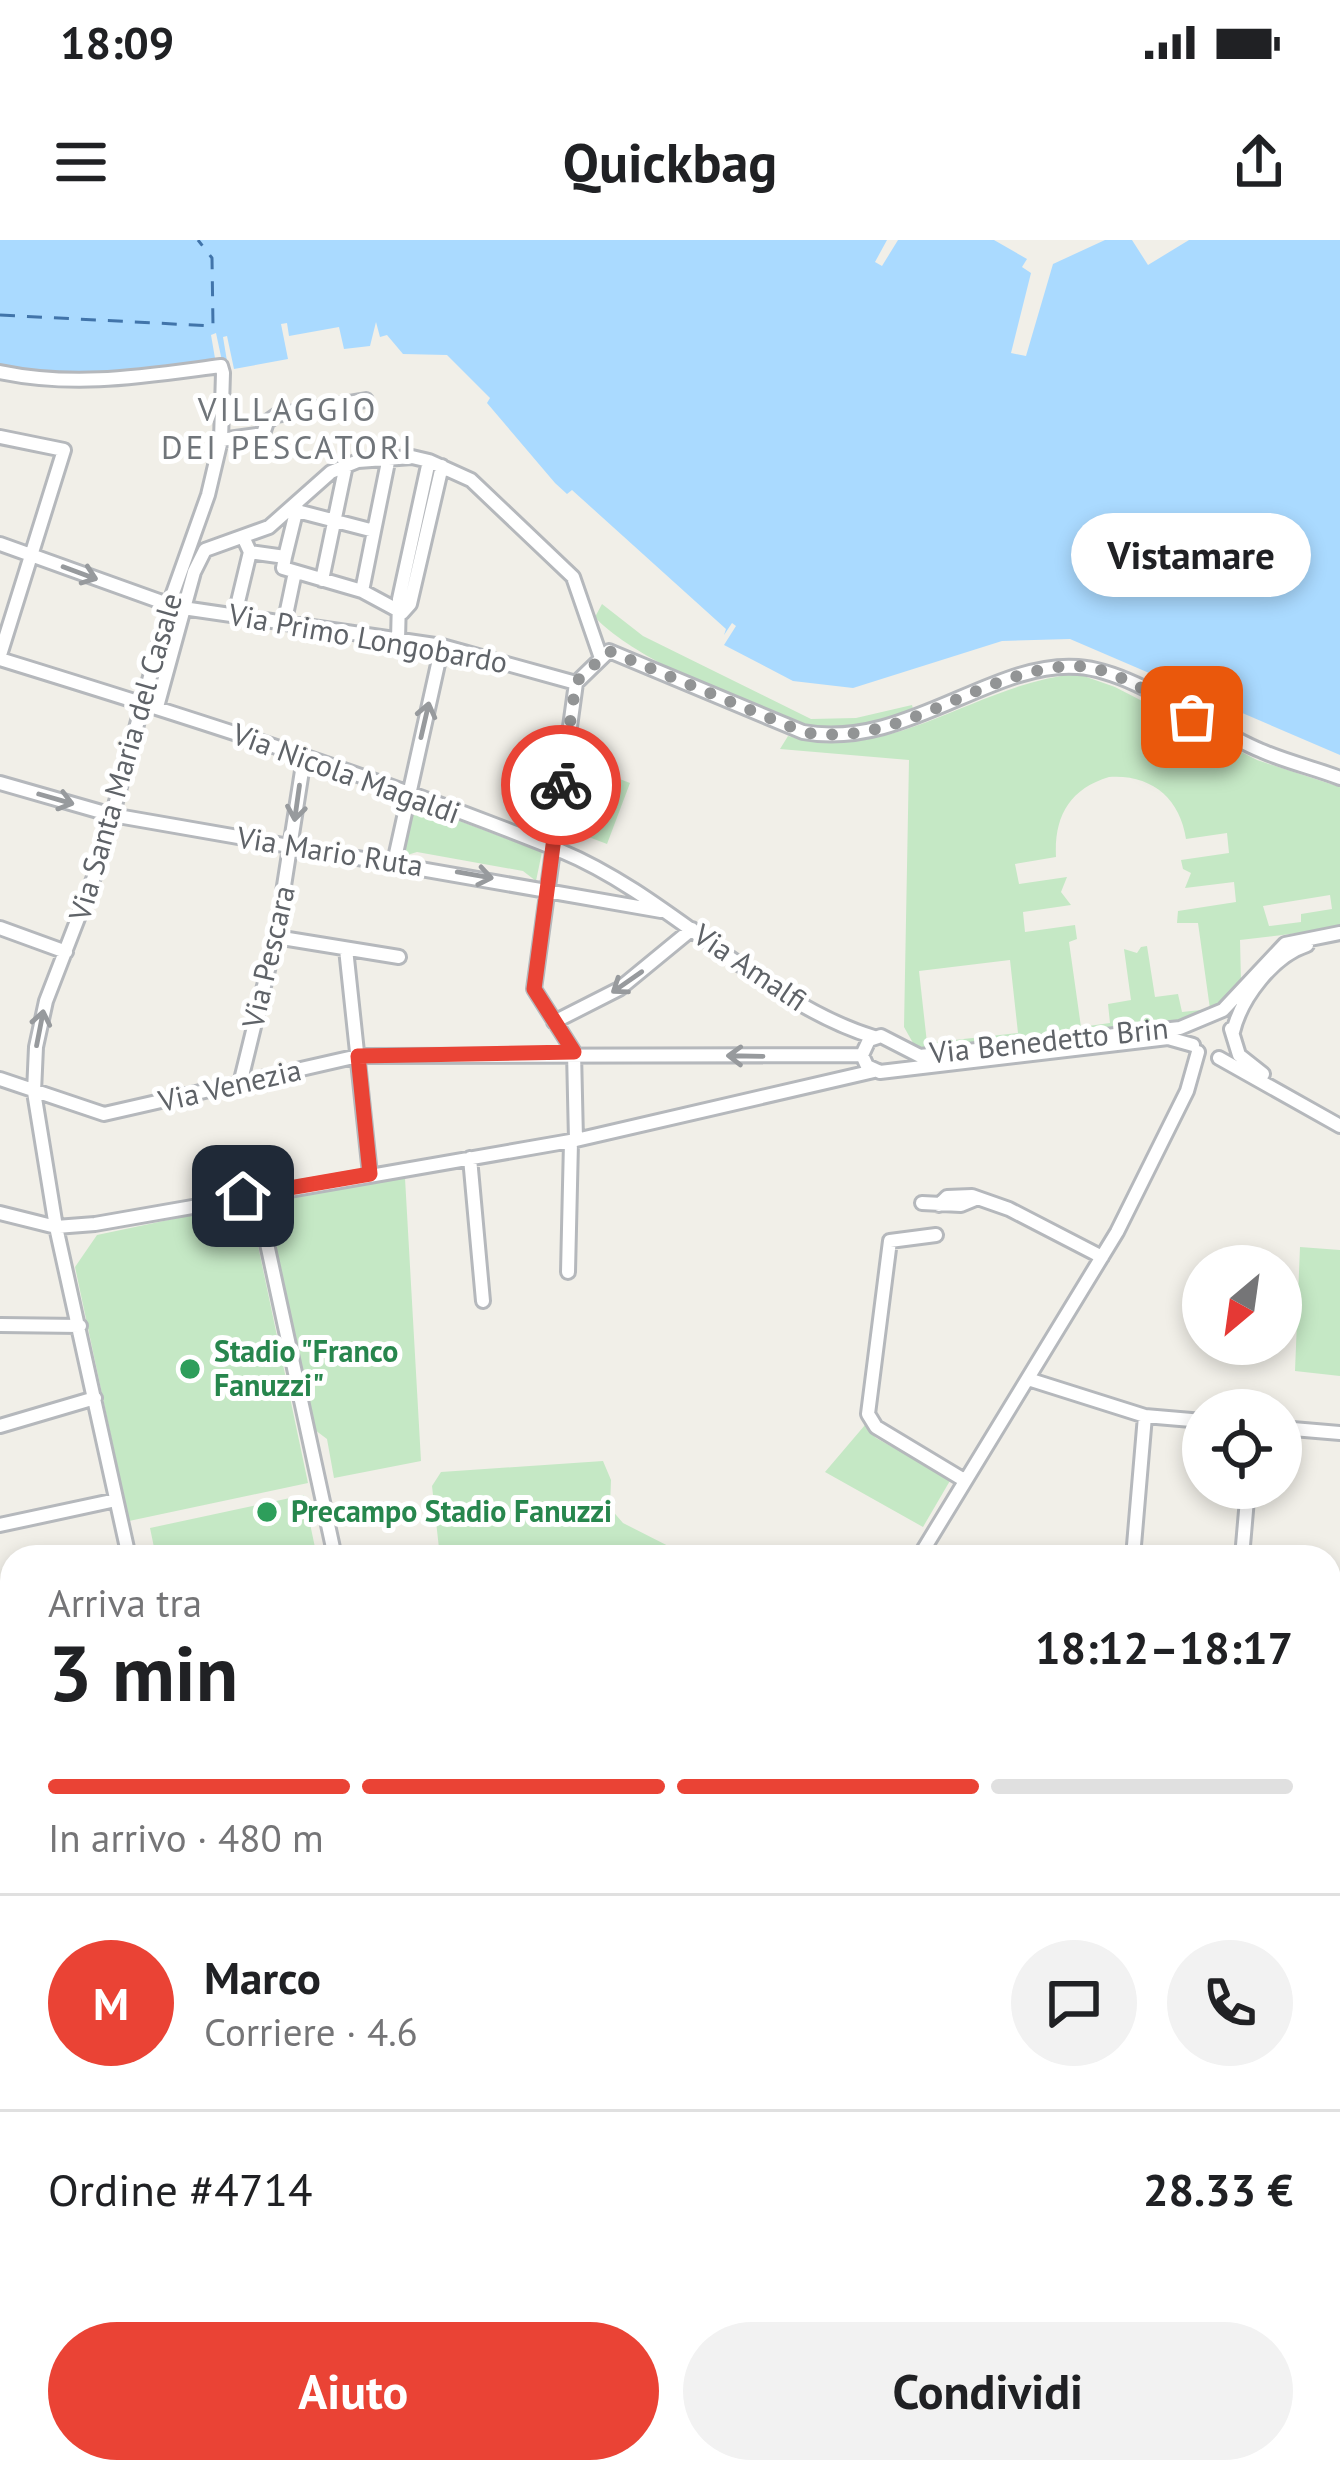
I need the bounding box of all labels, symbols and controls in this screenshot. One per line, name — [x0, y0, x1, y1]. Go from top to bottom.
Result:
text: 18:09 — [60, 13, 174, 71]
text: Quickbag — [563, 127, 777, 197]
icon: menu — [48, 129, 114, 195]
icon: share — [1226, 129, 1292, 195]
district label: VILLAGGIO DEI PESCATORI — [161, 387, 415, 468]
callout: Vistamare — [1072, 513, 1312, 597]
text: Vistamare — [1107, 529, 1275, 580]
one-way arrow — [60, 564, 97, 585]
street label: Via Santa Maria del Casale — [59, 588, 190, 926]
street label: Via Primo Longobardo — [225, 594, 511, 681]
pin — [1141, 666, 1243, 768]
icon: bag — [1159, 684, 1225, 750]
one-way arrow — [415, 702, 438, 740]
street label: Via Nicola Magaldi — [226, 713, 466, 832]
courier — [501, 725, 621, 845]
icon: bike — [528, 752, 594, 818]
one-way arrow — [286, 783, 308, 822]
one-way arrow — [36, 789, 74, 811]
street label: Via Mario Ruta — [234, 816, 426, 884]
one-way arrow — [455, 865, 494, 887]
street label: Via Pescara — [232, 882, 303, 1033]
street label: Via Amalfi — [686, 914, 815, 1019]
one-way arrow — [611, 969, 645, 994]
street label: Via Benedetto Brin — [926, 1008, 1170, 1072]
one-way arrow — [30, 1009, 52, 1048]
one-way arrow — [726, 1044, 765, 1067]
street label: Via Venezia — [154, 1049, 305, 1120]
pin — [192, 1145, 294, 1247]
icon: home — [210, 1163, 276, 1229]
north arrow — [1182, 1245, 1302, 1365]
map controls — [1182, 1245, 1302, 1509]
place label: Stadio "Franco Fanuzzi" — [214, 1331, 398, 1404]
marker: Stadio "Franco Fanuzzi" — [177, 1356, 203, 1382]
button: locate — [1182, 1389, 1302, 1509]
place label: Precampo Stadio Fanuzzi — [291, 1491, 612, 1530]
marker: Precampo Stadio Fanuzzi — [254, 1499, 280, 1525]
text: Arriva tra — [48, 1577, 202, 1628]
text: 18:12–18:17 — [1035, 1618, 1293, 1676]
text: 3 min — [48, 1622, 238, 1723]
text: In arrivo · 480 m — [48, 1812, 324, 1863]
button: chat — [1011, 1940, 1137, 2066]
button: phone — [1167, 1940, 1293, 2066]
text: Marco — [204, 1948, 321, 2006]
text: M — [93, 1974, 129, 2032]
text: Corriere · 4.6 — [204, 2006, 418, 2057]
text: Ordine #4714 — [48, 2160, 312, 2218]
text: 28.33 € — [1143, 2160, 1293, 2218]
button: Aiuto — [48, 2322, 659, 2460]
button: Condividi — [683, 2322, 1293, 2460]

